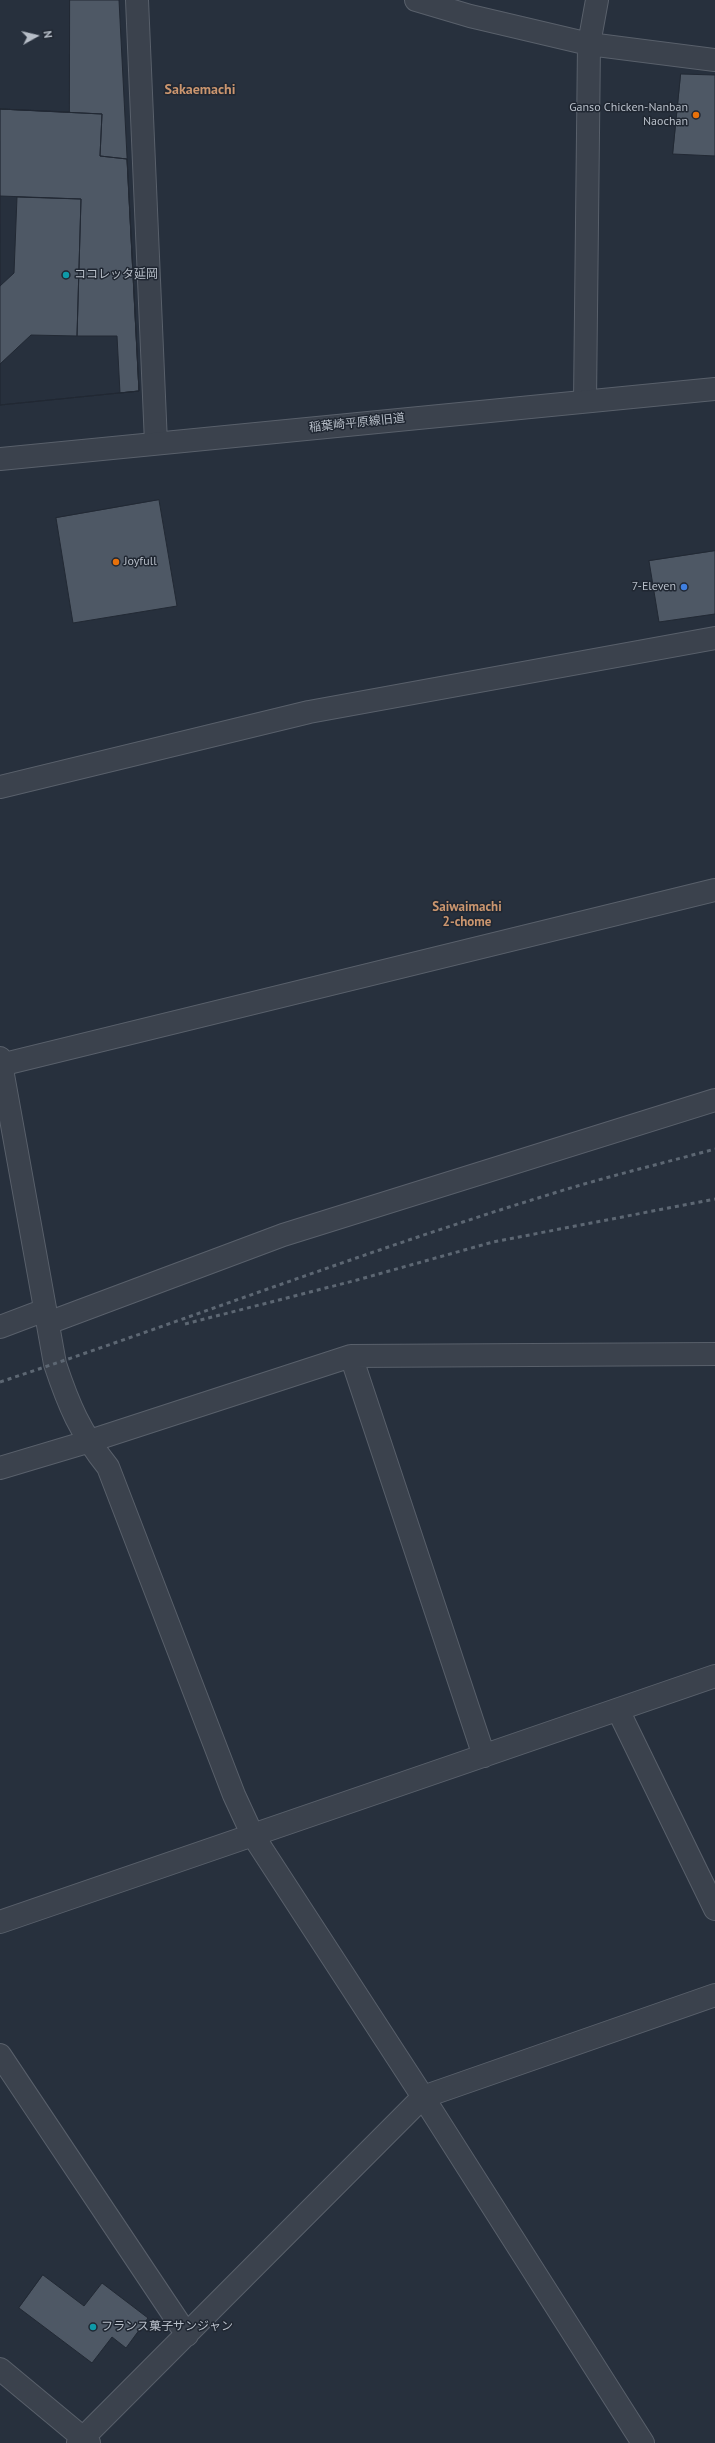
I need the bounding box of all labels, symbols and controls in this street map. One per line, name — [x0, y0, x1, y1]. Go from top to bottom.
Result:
north arrow — [16, 16, 56, 56]
text: N — [40, 30, 55, 39]
district label: Sakaemachi — [165, 82, 235, 98]
place label: Ganso Chicken-Nanban Naochan — [569, 101, 688, 129]
marker: Ganso Chicken-Nanban Naochan — [691, 110, 701, 120]
place label: ココレッタ延岡 — [74, 268, 158, 282]
marker: ココレッタ延岡 — [61, 270, 71, 280]
street label: 稲葉崎平原線旧道 — [309, 411, 405, 435]
place label: Joyfull — [124, 555, 157, 569]
marker: Joyfull — [111, 557, 121, 567]
place label: 7-Eleven — [632, 580, 676, 594]
marker: 7-Eleven — [679, 582, 689, 592]
district label: Saiwaimachi 2-chome — [432, 899, 502, 930]
place label: フランス菓子サンジャン — [101, 2320, 233, 2334]
marker: フランス菓子サンジャン — [88, 2322, 98, 2332]

